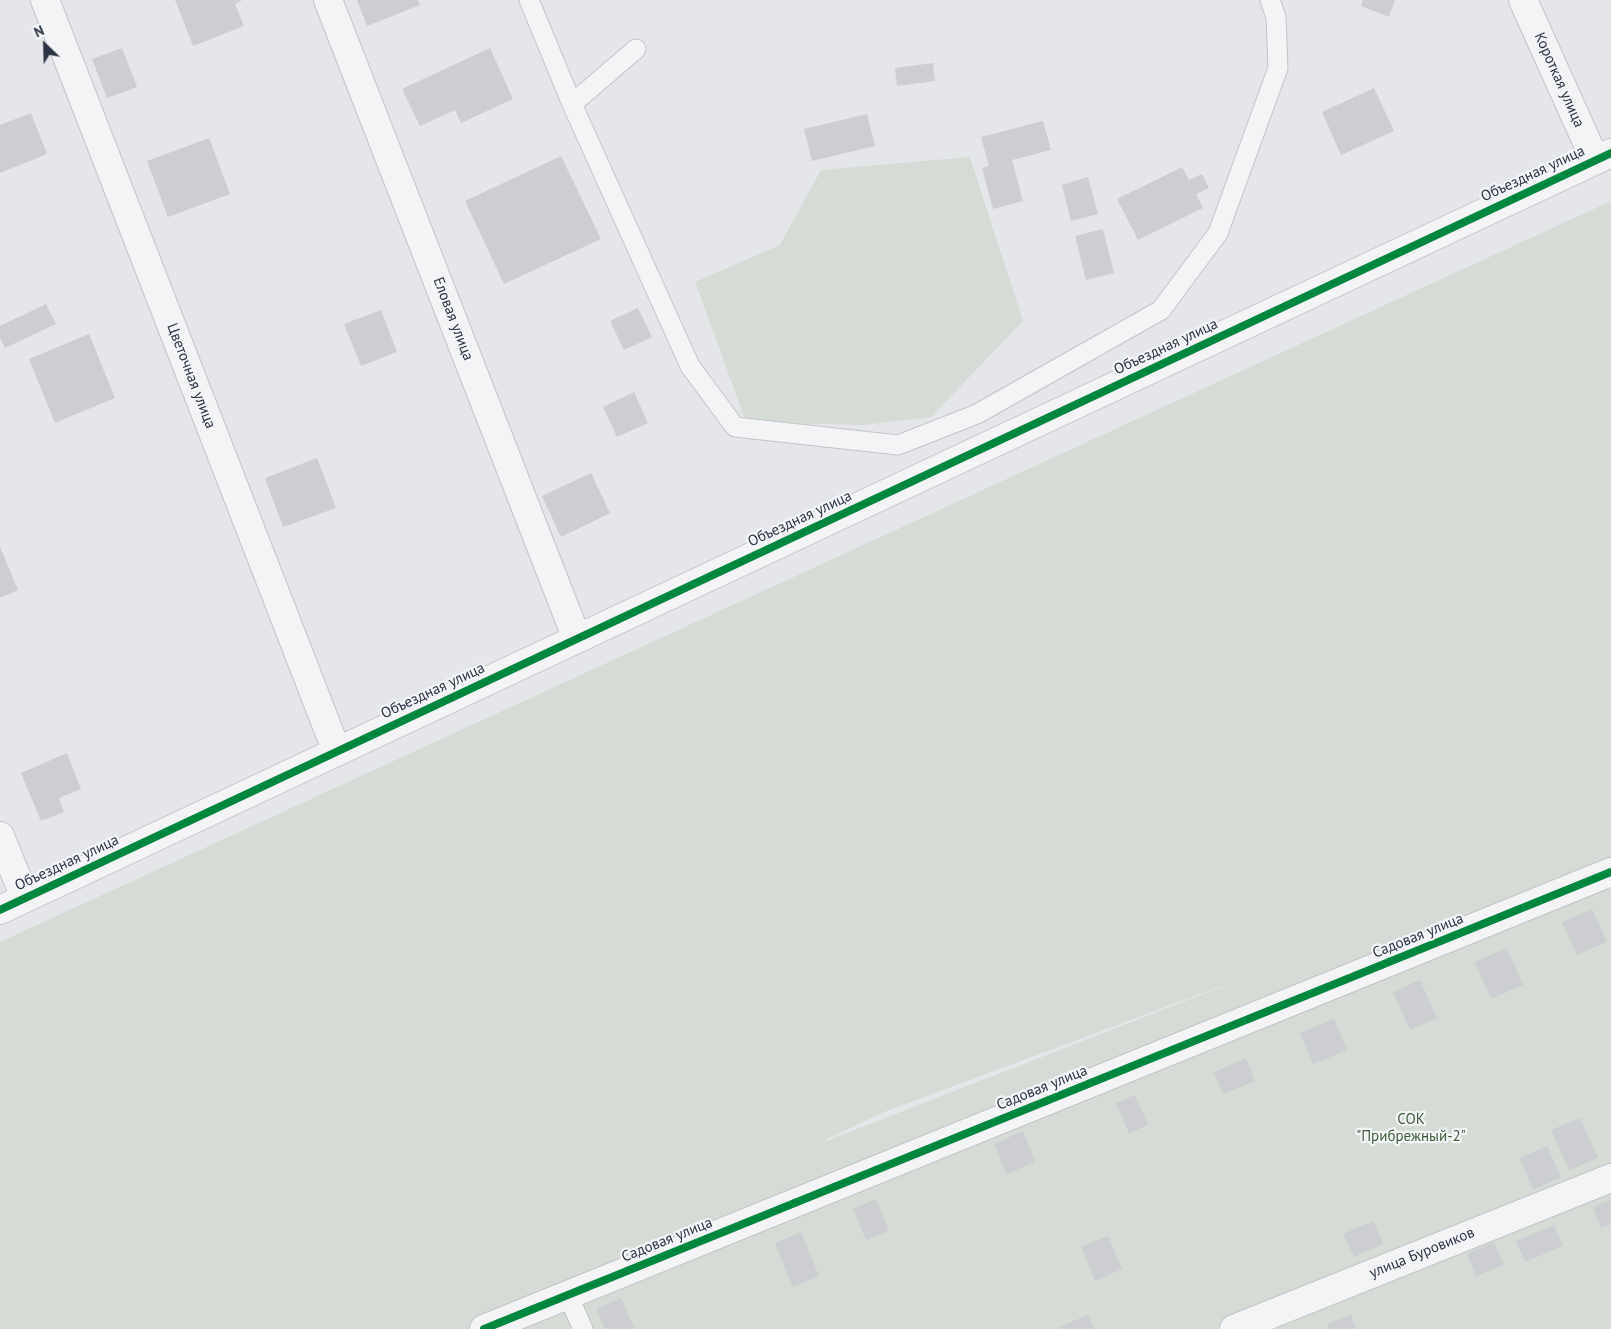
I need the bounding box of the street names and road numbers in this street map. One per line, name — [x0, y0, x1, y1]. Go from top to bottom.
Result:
street label: Короткая улица — [1530, 30, 1588, 130]
street label: Объездная улица — [1478, 142, 1588, 206]
street label: Еловая улица — [429, 275, 477, 363]
street label: Объездная улица — [1111, 315, 1221, 379]
street label: Цветочная улица — [163, 321, 219, 431]
street label: Объездная улица — [745, 487, 855, 551]
street label: Объездная улица — [378, 659, 488, 723]
street label: Объездная улица — [12, 831, 122, 895]
street label: Садовая улица — [1370, 910, 1466, 962]
street label: Садовая улица — [994, 1062, 1090, 1114]
street label: Садовая улица — [619, 1214, 715, 1266]
street label: улица Буровиков — [1367, 1224, 1477, 1282]

